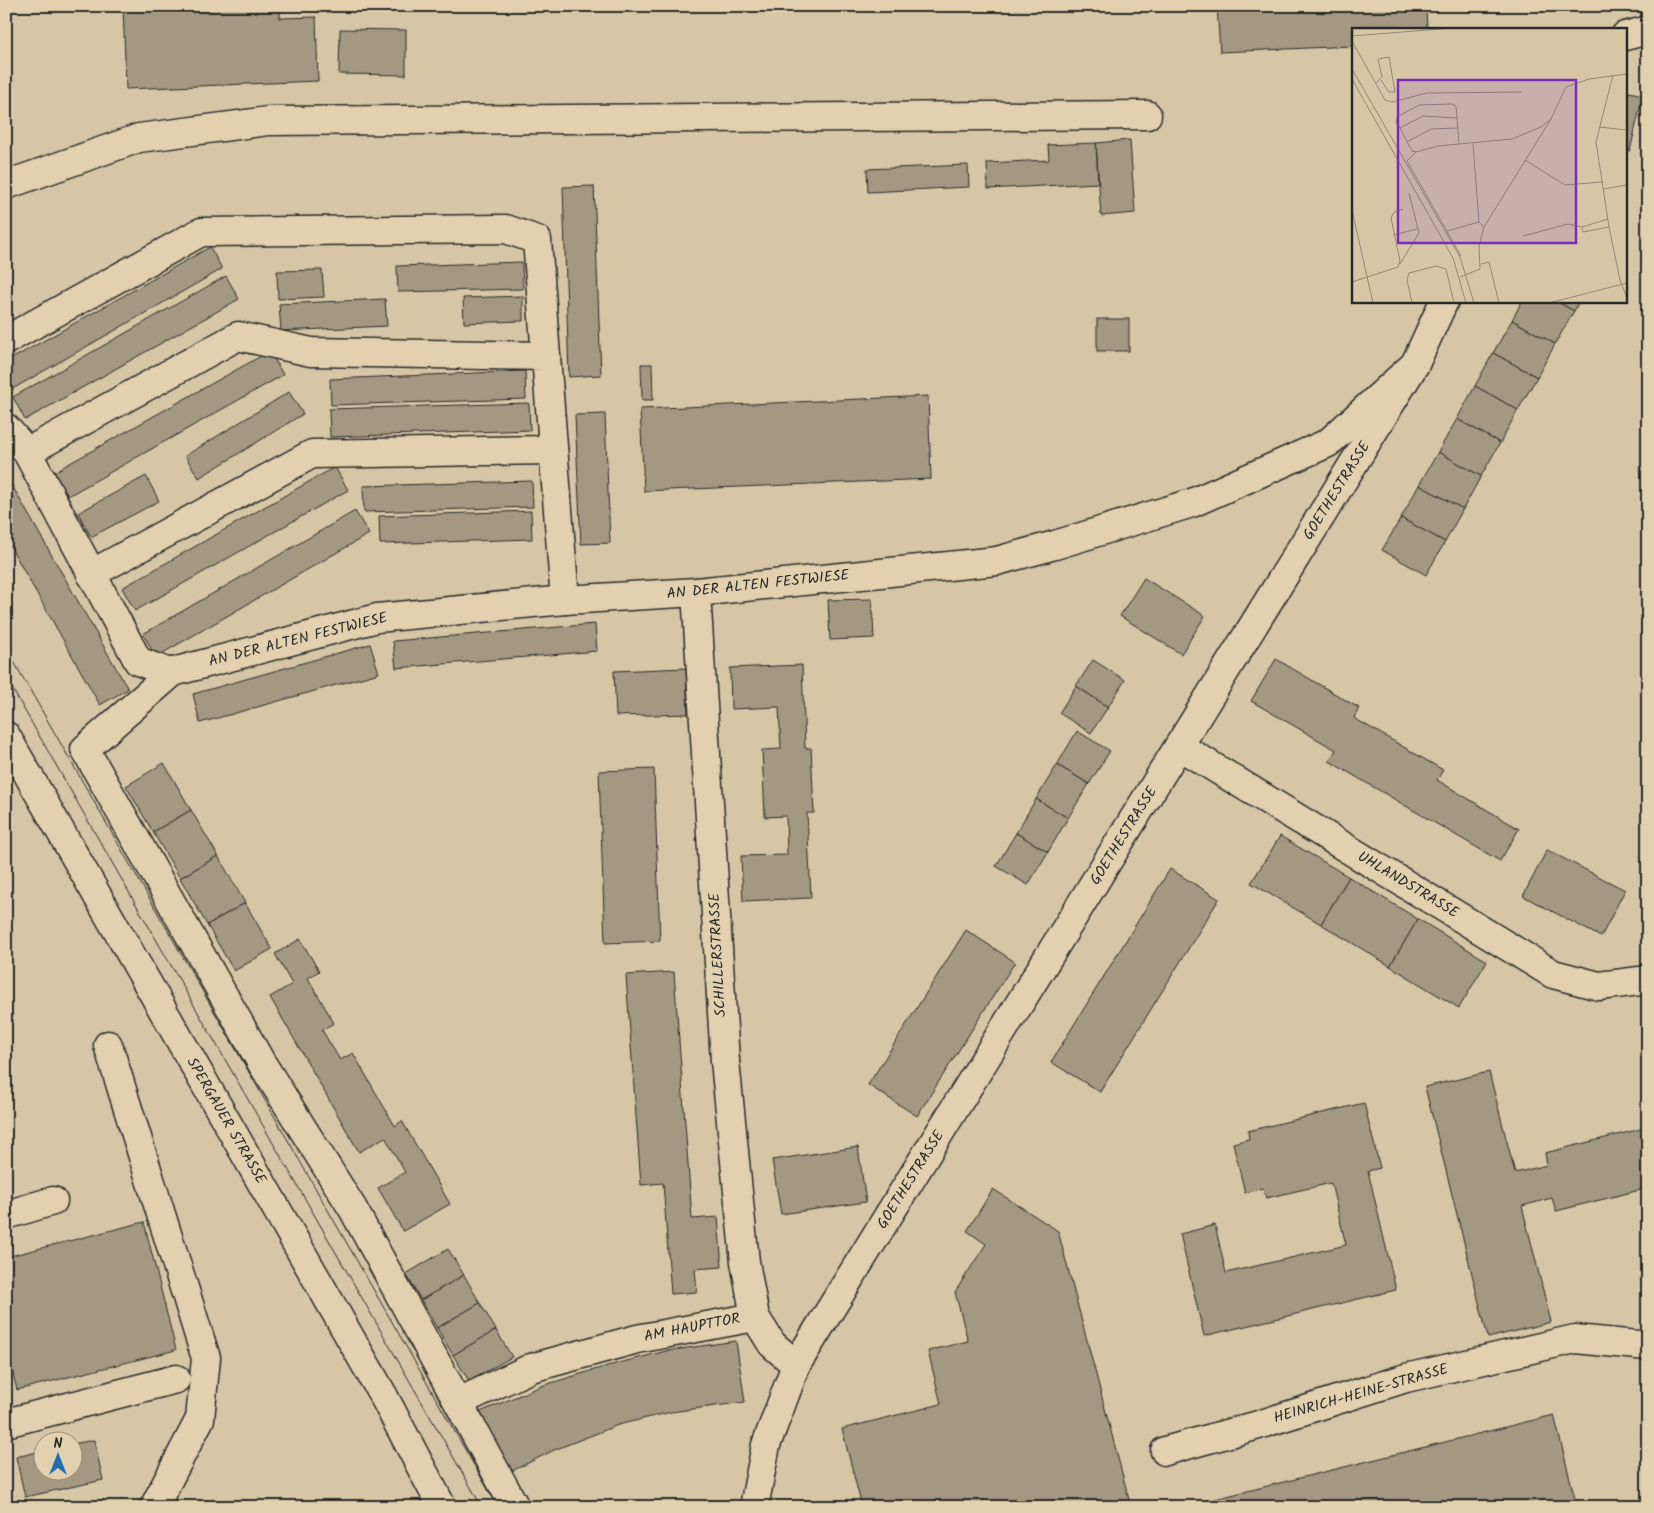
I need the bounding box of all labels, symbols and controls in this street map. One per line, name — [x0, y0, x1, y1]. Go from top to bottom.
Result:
inset map — [1352, 28, 1626, 302]
street label: GOETHESTRASSE — [1297, 436, 1378, 545]
street label: AN DER ALTEN FESTWIESE — [666, 563, 852, 607]
street label: AN DER ALTEN FESTWIESE — [206, 606, 391, 674]
street label: GOETHESTRASSE — [1084, 781, 1165, 890]
street label: UHLANDSTRASSE — [1353, 845, 1464, 925]
street label: SCHILLERSTRASSE — [703, 891, 733, 1018]
street label: SPERGAUER STRASSE — [180, 1053, 273, 1190]
street label: GOETHESTRASSE — [871, 1125, 952, 1234]
street label: AM HAUPTTOR — [642, 1307, 742, 1349]
street label: HEINRICH-HEINE-STRASSE — [1271, 1357, 1452, 1430]
north arrow — [32, 1430, 82, 1480]
text: N — [54, 1433, 63, 1455]

